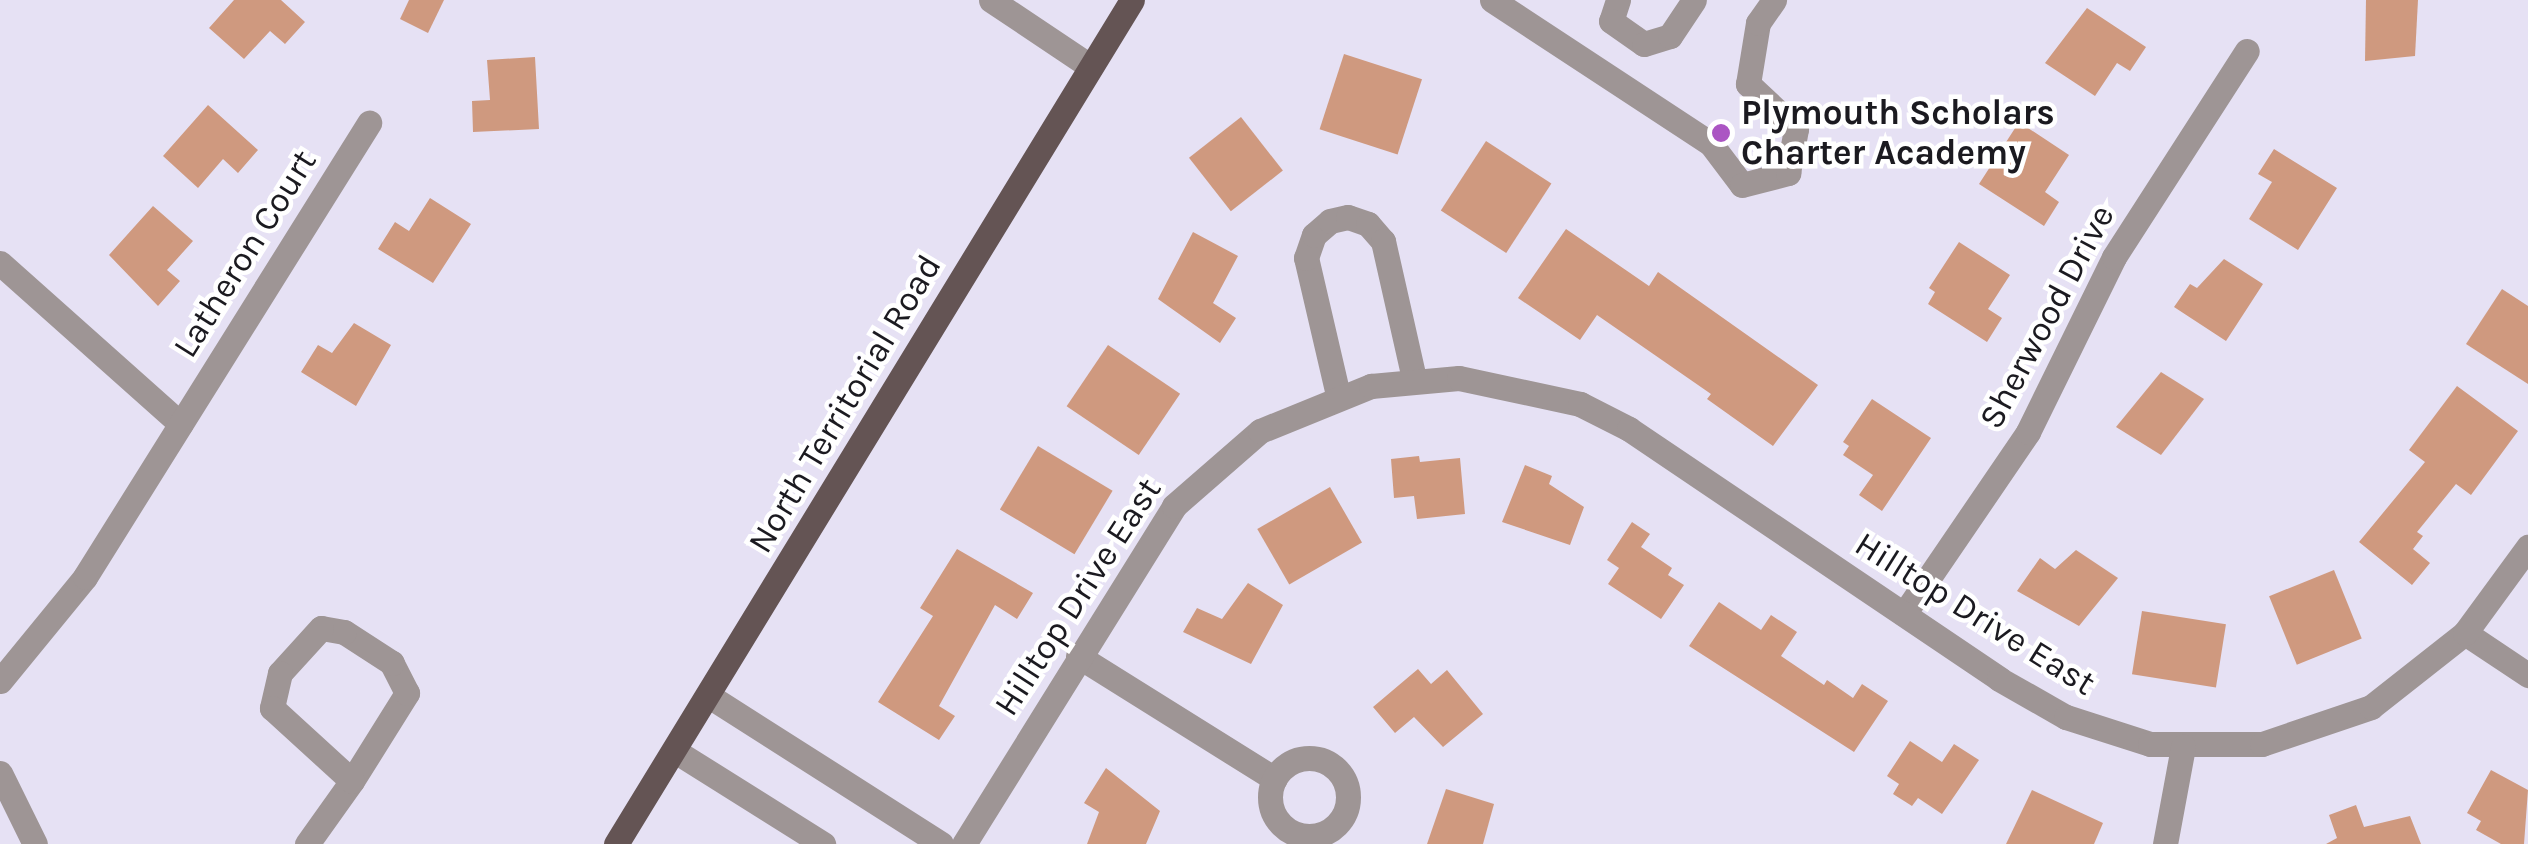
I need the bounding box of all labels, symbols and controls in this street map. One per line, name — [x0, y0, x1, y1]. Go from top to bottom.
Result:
place label: Plymouth Scholars Charter Academy — [1741, 92, 2055, 174]
marker: Plymouth Scholars Charter Academy — [1710, 122, 1732, 144]
street label: Latheron Court — [164, 143, 326, 365]
street label: Sherwood Drive — [1970, 198, 2124, 436]
street label: North Territorial Road — [739, 247, 951, 561]
street label: Hilltop Drive East — [985, 470, 1171, 724]
street label: Hilltop Drive East — [1847, 523, 2103, 705]

